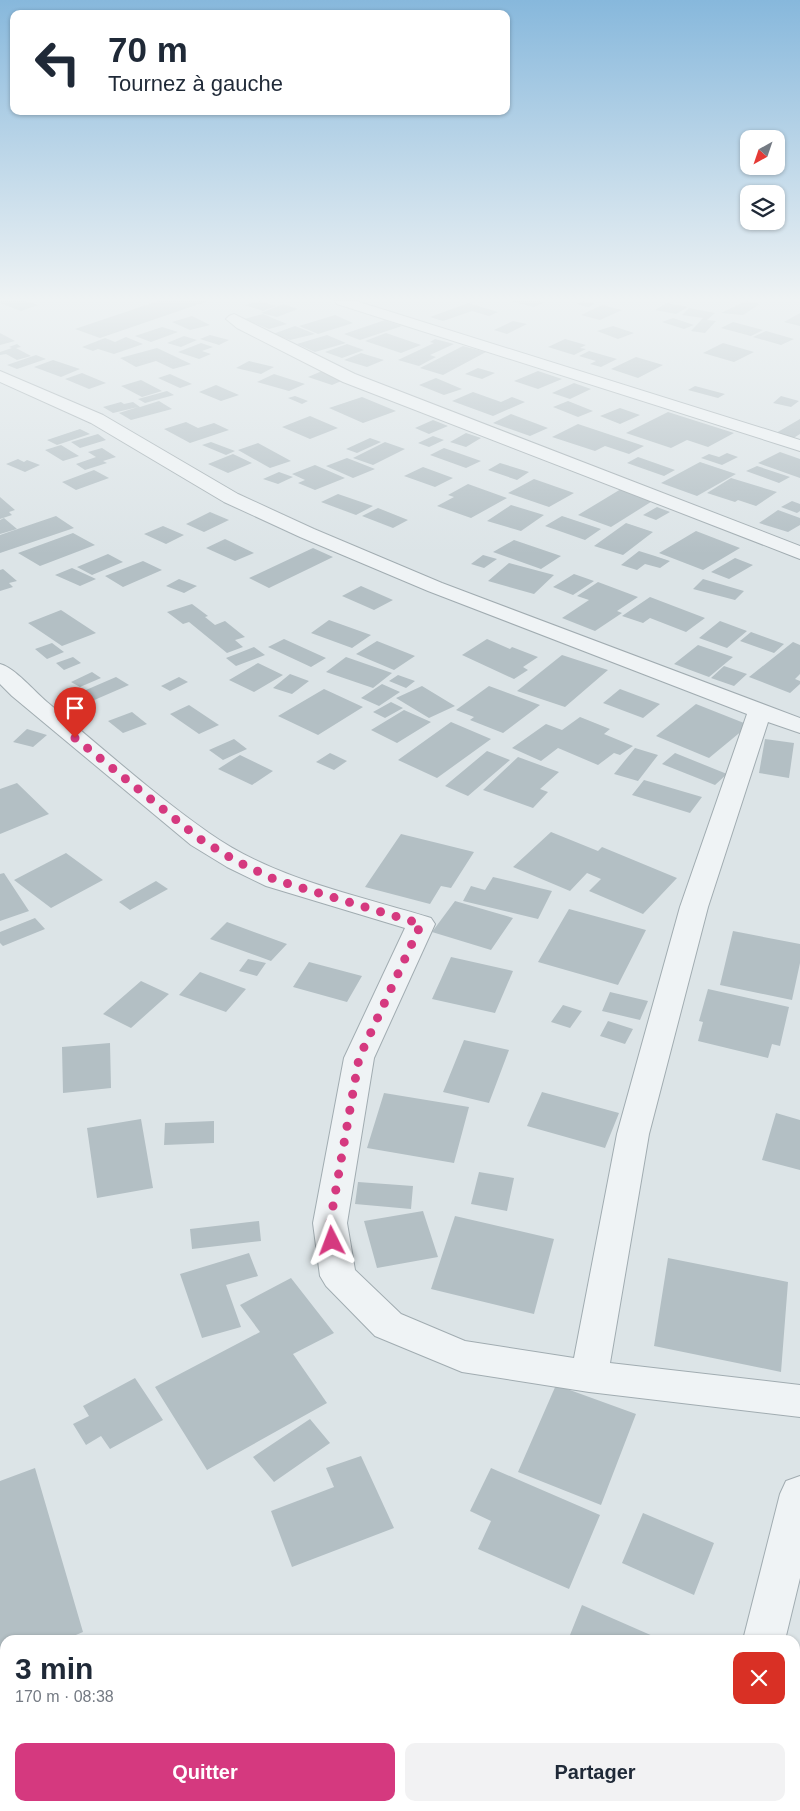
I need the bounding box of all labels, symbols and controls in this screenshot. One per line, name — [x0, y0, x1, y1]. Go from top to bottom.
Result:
icon: left — [25, 30, 90, 95]
text: 70 m — [108, 30, 188, 69]
text: Tournez à gauche — [108, 71, 283, 96]
north arrow — [740, 130, 785, 175]
map controls — [740, 130, 785, 230]
button: layers — [740, 185, 785, 230]
pin — [54, 687, 96, 738]
icon: arrive — [61, 694, 89, 722]
position arrow — [305, 1214, 357, 1266]
text: 3 min — [15, 1652, 93, 1685]
button: close — [733, 1652, 785, 1704]
text: 170 m · 08:38 — [15, 1688, 114, 1705]
button: Quitter — [15, 1743, 395, 1801]
button: Partager — [405, 1743, 785, 1801]

